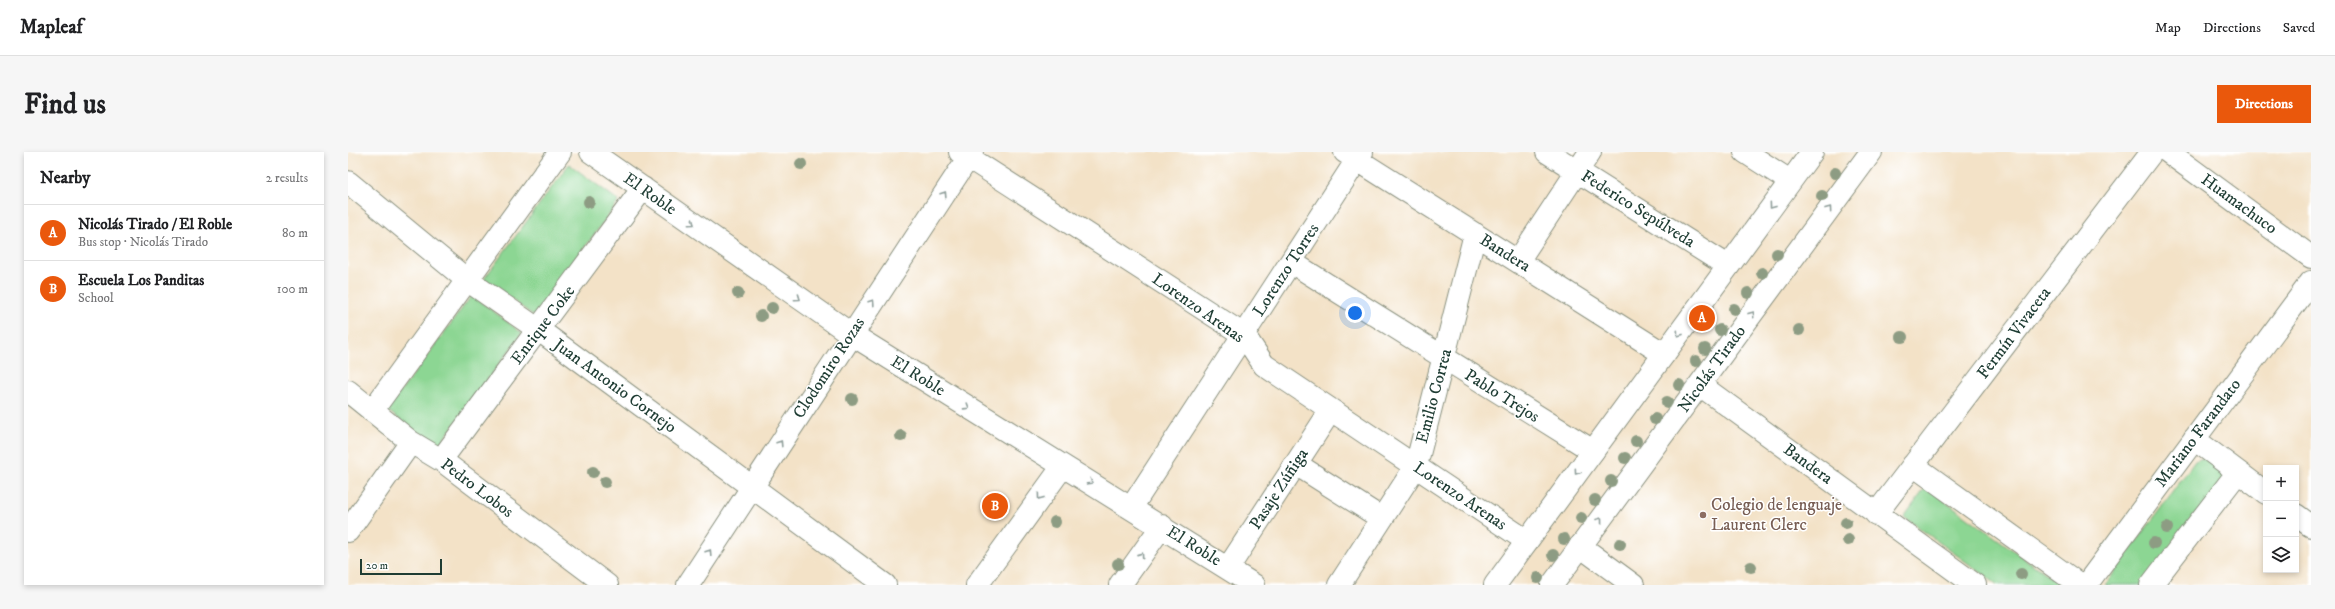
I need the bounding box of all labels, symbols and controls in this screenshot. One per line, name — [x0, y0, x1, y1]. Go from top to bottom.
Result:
text: Mapleaf — [20, 16, 83, 39]
text: Map — [2155, 19, 2181, 37]
text: Directions — [2203, 19, 2261, 37]
text: Saved — [2283, 19, 2315, 37]
button: Directions — [2217, 85, 2311, 123]
text: Find us — [24, 87, 106, 122]
street label: Federico Sepúlveda — [1577, 165, 1700, 253]
text: Nearby — [40, 167, 90, 189]
street label: El Roble — [619, 168, 681, 220]
street label: Huamachuco — [2196, 169, 2282, 239]
text: 2 results — [266, 170, 308, 186]
one-way arrow — [939, 191, 946, 198]
one-way arrow — [1769, 202, 1777, 209]
one-way arrow — [1824, 207, 1831, 214]
text: Nicolás Tirado / El Roble — [78, 215, 232, 234]
one-way arrow — [687, 218, 694, 225]
street label: Lorenzo Torres — [1248, 219, 1324, 321]
text: A — [49, 225, 57, 241]
text: 80 m — [282, 225, 308, 241]
street label: Bandera — [1475, 229, 1535, 278]
text: Bus stop · Nicolás Tirado — [78, 234, 208, 250]
street label: Lorenzo Arenas — [1147, 268, 1249, 348]
text: Escuela Los Panditas — [78, 271, 204, 290]
text: B — [49, 281, 57, 297]
text: 100 m — [277, 281, 308, 297]
street label: Enrique Coke — [506, 281, 580, 369]
street label: Fermín Vivaceta — [1972, 282, 2056, 383]
text: School — [78, 290, 114, 306]
one-way arrow — [793, 293, 800, 300]
one-way arrow — [868, 299, 875, 306]
your location — [1345, 303, 1365, 323]
pin: A — [1689, 303, 1715, 333]
one-way arrow — [1747, 311, 1755, 318]
street label: Clodomiro Rozas — [788, 313, 870, 423]
street label: Nicolás Tirado — [1673, 321, 1751, 417]
one-way arrow — [1677, 329, 1684, 336]
street label: Juan Antonio Cornejo — [547, 333, 681, 438]
street label: Emilio Correa — [1411, 346, 1457, 446]
street label: El Roble — [887, 351, 949, 401]
street label: Pablo Trejos — [1460, 364, 1544, 428]
street label: Mariano Farandato — [2150, 374, 2246, 492]
one-way arrow — [963, 402, 970, 409]
street label: Bandera — [1779, 439, 1838, 490]
one-way arrow — [775, 441, 782, 448]
street label: Pasaje Zúñiga — [1245, 444, 1314, 534]
street label: Pedro Lobos — [436, 453, 518, 523]
street label: Lorenzo Arenas — [1409, 457, 1511, 535]
map controls — [2263, 465, 2299, 573]
button: + — [2263, 465, 2299, 501]
one-way arrow — [1575, 468, 1582, 475]
one-way arrow — [1086, 478, 1093, 485]
pin: B — [982, 491, 1008, 521]
one-way arrow — [1038, 493, 1045, 500]
place label: Colegio de lenguaje Laurent Clerc — [1711, 494, 1842, 536]
button: − — [2263, 501, 2299, 537]
marker: Colegio de lenguaje Laurent Clerc — [1698, 510, 1708, 520]
one-way arrow — [1595, 517, 1602, 524]
street label: El Roble — [1163, 521, 1225, 571]
button: layers — [2263, 537, 2299, 573]
one-way arrow — [704, 549, 712, 556]
one-way arrow — [1136, 553, 1143, 560]
scale bar — [360, 557, 442, 576]
text: 20 m — [366, 559, 388, 573]

